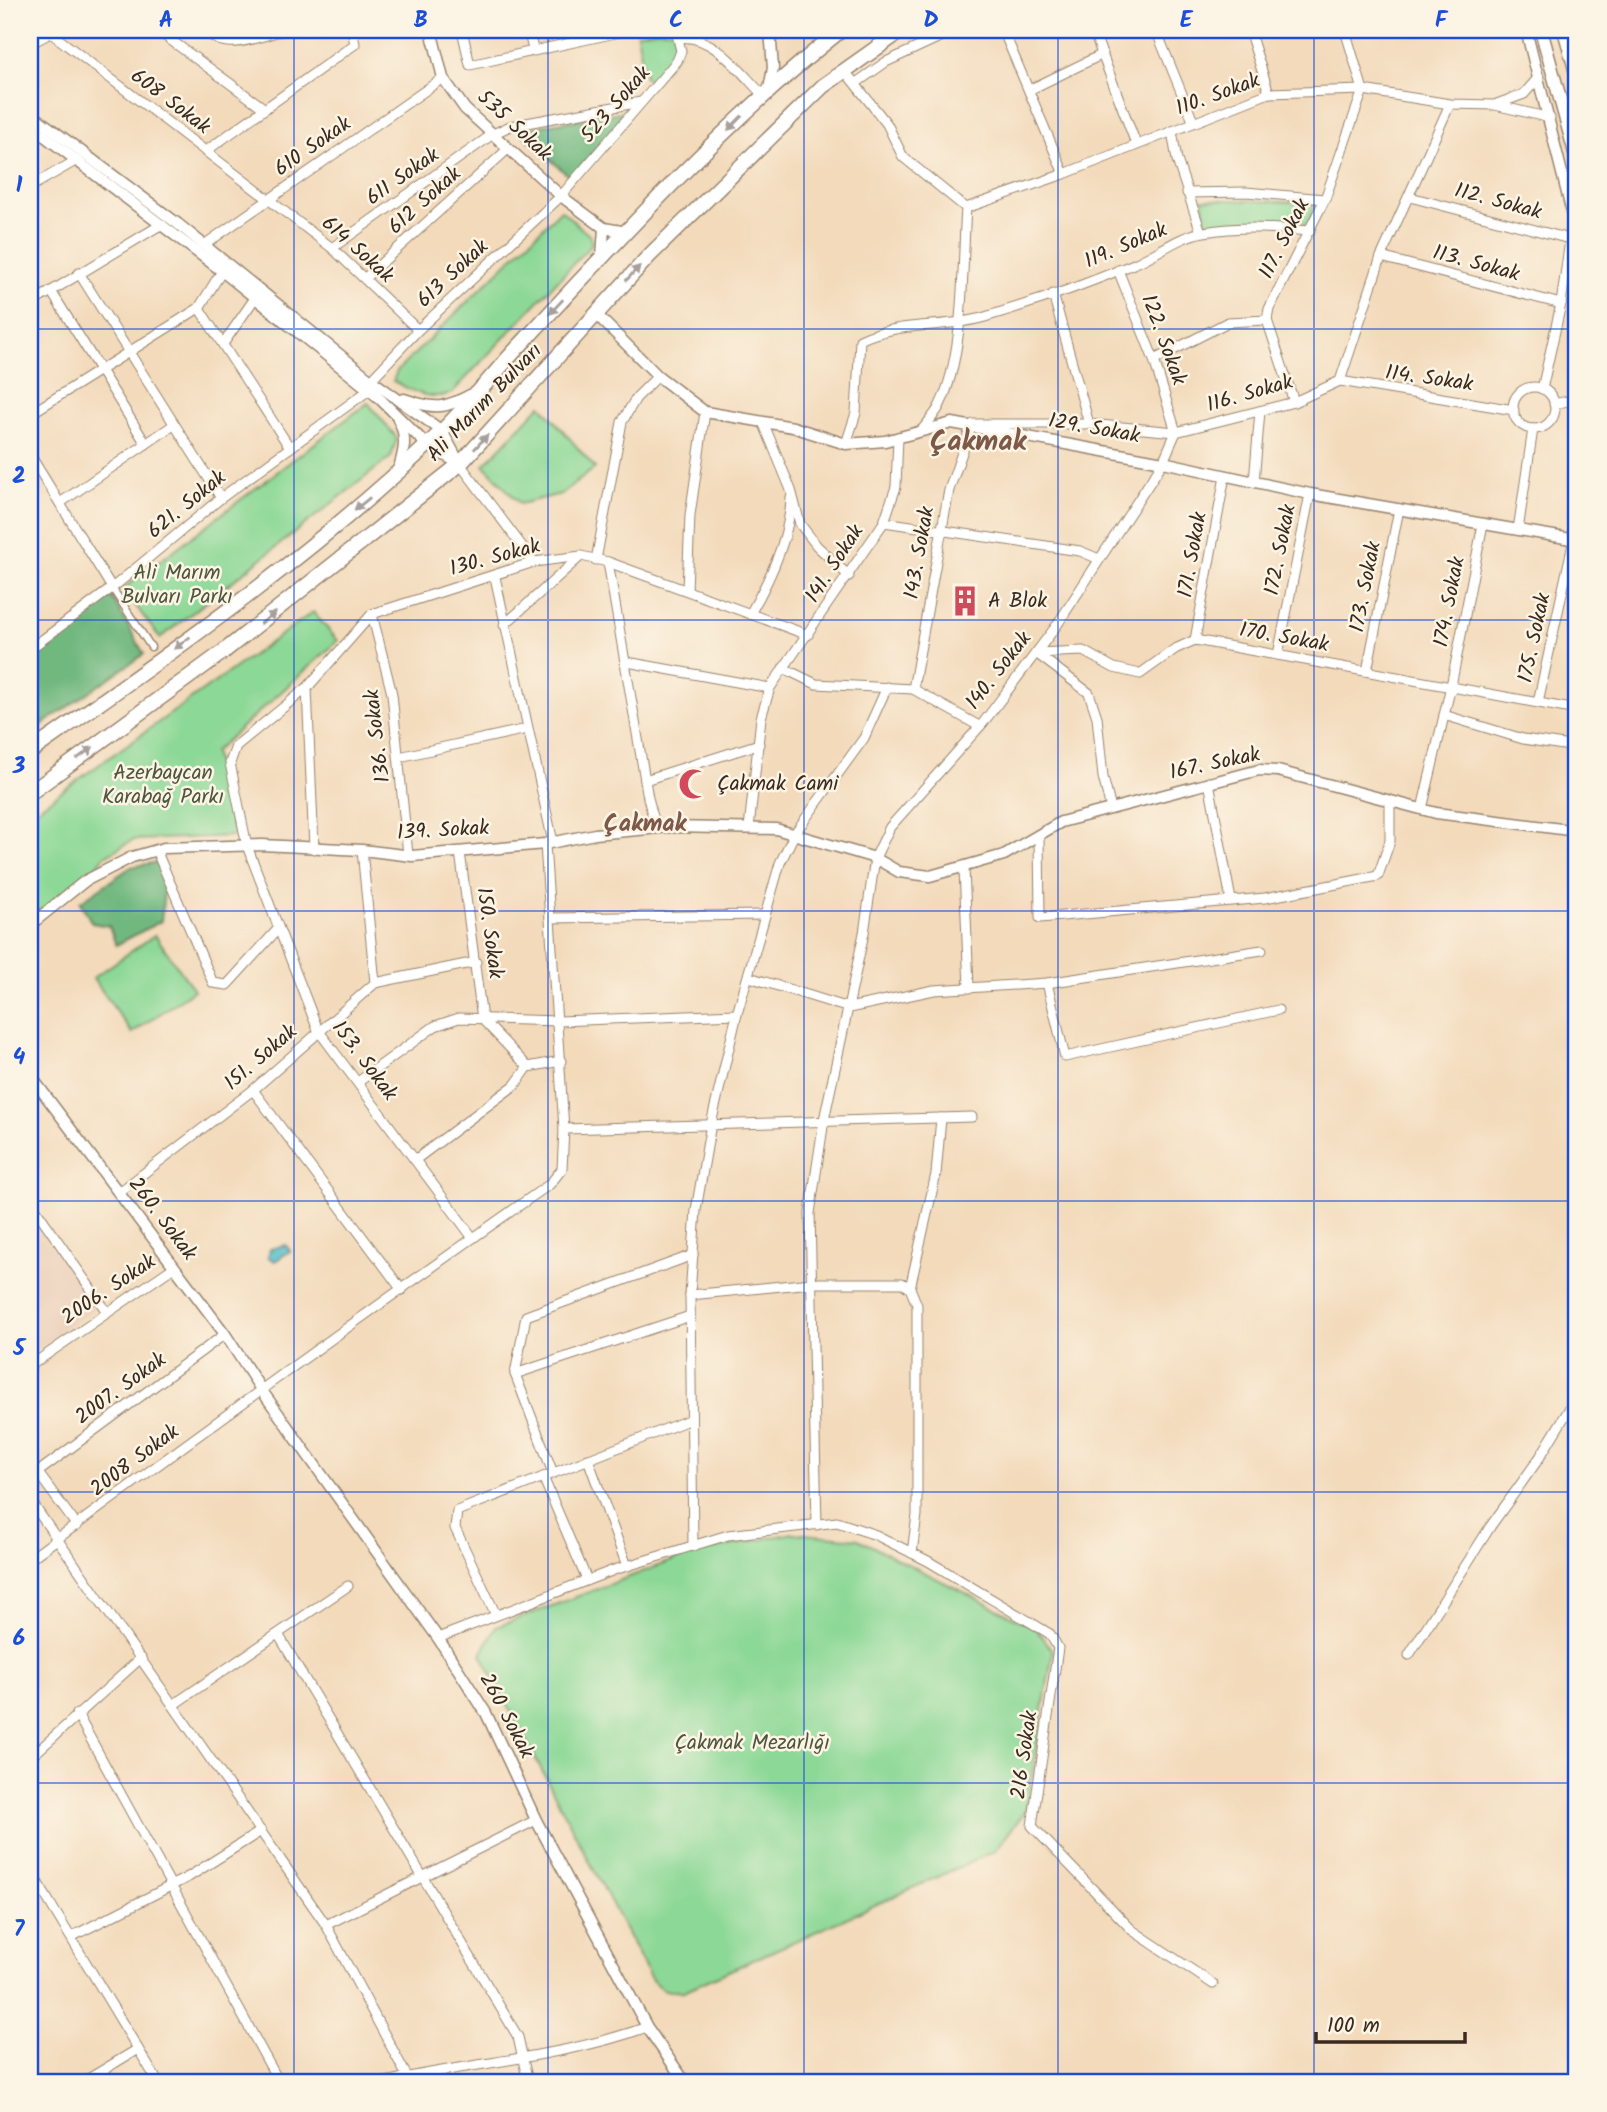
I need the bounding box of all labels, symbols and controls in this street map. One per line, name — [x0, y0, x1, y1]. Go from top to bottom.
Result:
text: A — [159, 3, 173, 39]
text: B — [414, 3, 428, 39]
text: C — [669, 3, 683, 39]
text: D — [923, 3, 939, 39]
text: E — [1180, 3, 1194, 39]
text: F — [1435, 3, 1449, 39]
street label: 523 Sokak — [573, 59, 659, 151]
street label: 608 Sokak — [123, 61, 217, 143]
street label: 110. Sokak — [1171, 65, 1265, 125]
street label: 535 Sokak — [469, 82, 559, 170]
street label: 610 Sokak — [268, 108, 358, 186]
one-way arrow — [727, 115, 744, 132]
street label: 611 Sokak — [359, 139, 447, 214]
street label: 612 Sokak — [381, 159, 469, 243]
text: 1 — [16, 168, 23, 204]
street label: 112. Sokak — [1451, 175, 1545, 229]
street label: 117. Sokak — [1251, 193, 1319, 285]
street label: 614 Sokak — [313, 208, 401, 292]
street label: 119. Sokak — [1079, 214, 1173, 278]
street label: 613 Sokak — [409, 232, 497, 316]
street label: 113. Sokak — [1429, 237, 1523, 291]
one-way arrow — [625, 265, 641, 282]
street label: 122. Sokak — [1131, 290, 1195, 390]
one-way arrow — [548, 298, 564, 315]
street label: Ali Marım Bulvarı — [419, 336, 551, 470]
street label: 114. Sokak — [1383, 357, 1475, 402]
street label: 116. Sokak — [1203, 366, 1297, 422]
street label: 129. Sokak — [1046, 405, 1143, 453]
district label: Çakmak — [930, 420, 1028, 465]
one-way arrow — [473, 433, 489, 451]
text: 2 — [12, 459, 26, 495]
street label: 621. Sokak — [140, 462, 234, 547]
one-way arrow — [354, 496, 371, 511]
street label: 172. Sokak — [1256, 502, 1306, 598]
street label: 143. Sokak — [896, 504, 944, 602]
street label: 171. Sokak — [1169, 509, 1217, 600]
street label: 141. Sokak — [797, 518, 873, 610]
street label: 130. Sokak — [446, 530, 544, 586]
street label: 173. Sokak — [1341, 539, 1391, 635]
street label: 174. Sokak — [1425, 554, 1475, 650]
park label: Ali Marım Bulvarı Parkı — [121, 557, 233, 614]
building icon: A Blok — [948, 584, 982, 618]
place label: A Blok — [988, 585, 1047, 618]
street label: 175. Sokak — [1509, 590, 1561, 686]
one-way arrow — [259, 611, 277, 625]
street label: 170. Sokak — [1237, 614, 1332, 662]
street label: 140. Sokak — [958, 624, 1040, 718]
one-way arrow — [173, 635, 191, 649]
street label: 136. Sokak — [356, 687, 400, 785]
street label: 167. Sokak — [1167, 738, 1263, 790]
one-way arrow — [76, 746, 94, 760]
text: 3 — [12, 749, 26, 785]
park label: Azerbaycan Karabağ Parkı — [102, 757, 224, 814]
mosque icon: Çakmak Cami — [677, 767, 711, 801]
place label: Çakmak Cami — [717, 768, 839, 801]
district label: Çakmak — [604, 805, 688, 844]
street label: 139. Sokak — [396, 812, 490, 850]
street label: 150. Sokak — [466, 885, 512, 981]
street label: 153. Sokak — [323, 1014, 405, 1108]
street label: 151. Sokak — [217, 1017, 305, 1099]
text: 4 — [13, 1040, 26, 1076]
street label: 260. Sokak — [119, 1170, 205, 1268]
street label: 2006. Sokak — [55, 1246, 163, 1334]
text: 5 — [12, 1331, 27, 1367]
street label: 2007. Sokak — [68, 1344, 174, 1434]
street label: 2008 Sokak — [83, 1416, 187, 1506]
text: 6 — [13, 1621, 25, 1657]
street label: 260 Sokak — [470, 1667, 542, 1765]
street label: 216 Sokak — [1002, 1708, 1048, 1801]
park label: Çakmak Mezarlığı — [674, 1727, 830, 1760]
text: 7 — [14, 1912, 26, 1948]
scale bar — [1316, 2000, 1465, 2044]
text: 100 m — [1327, 2010, 1380, 2043]

